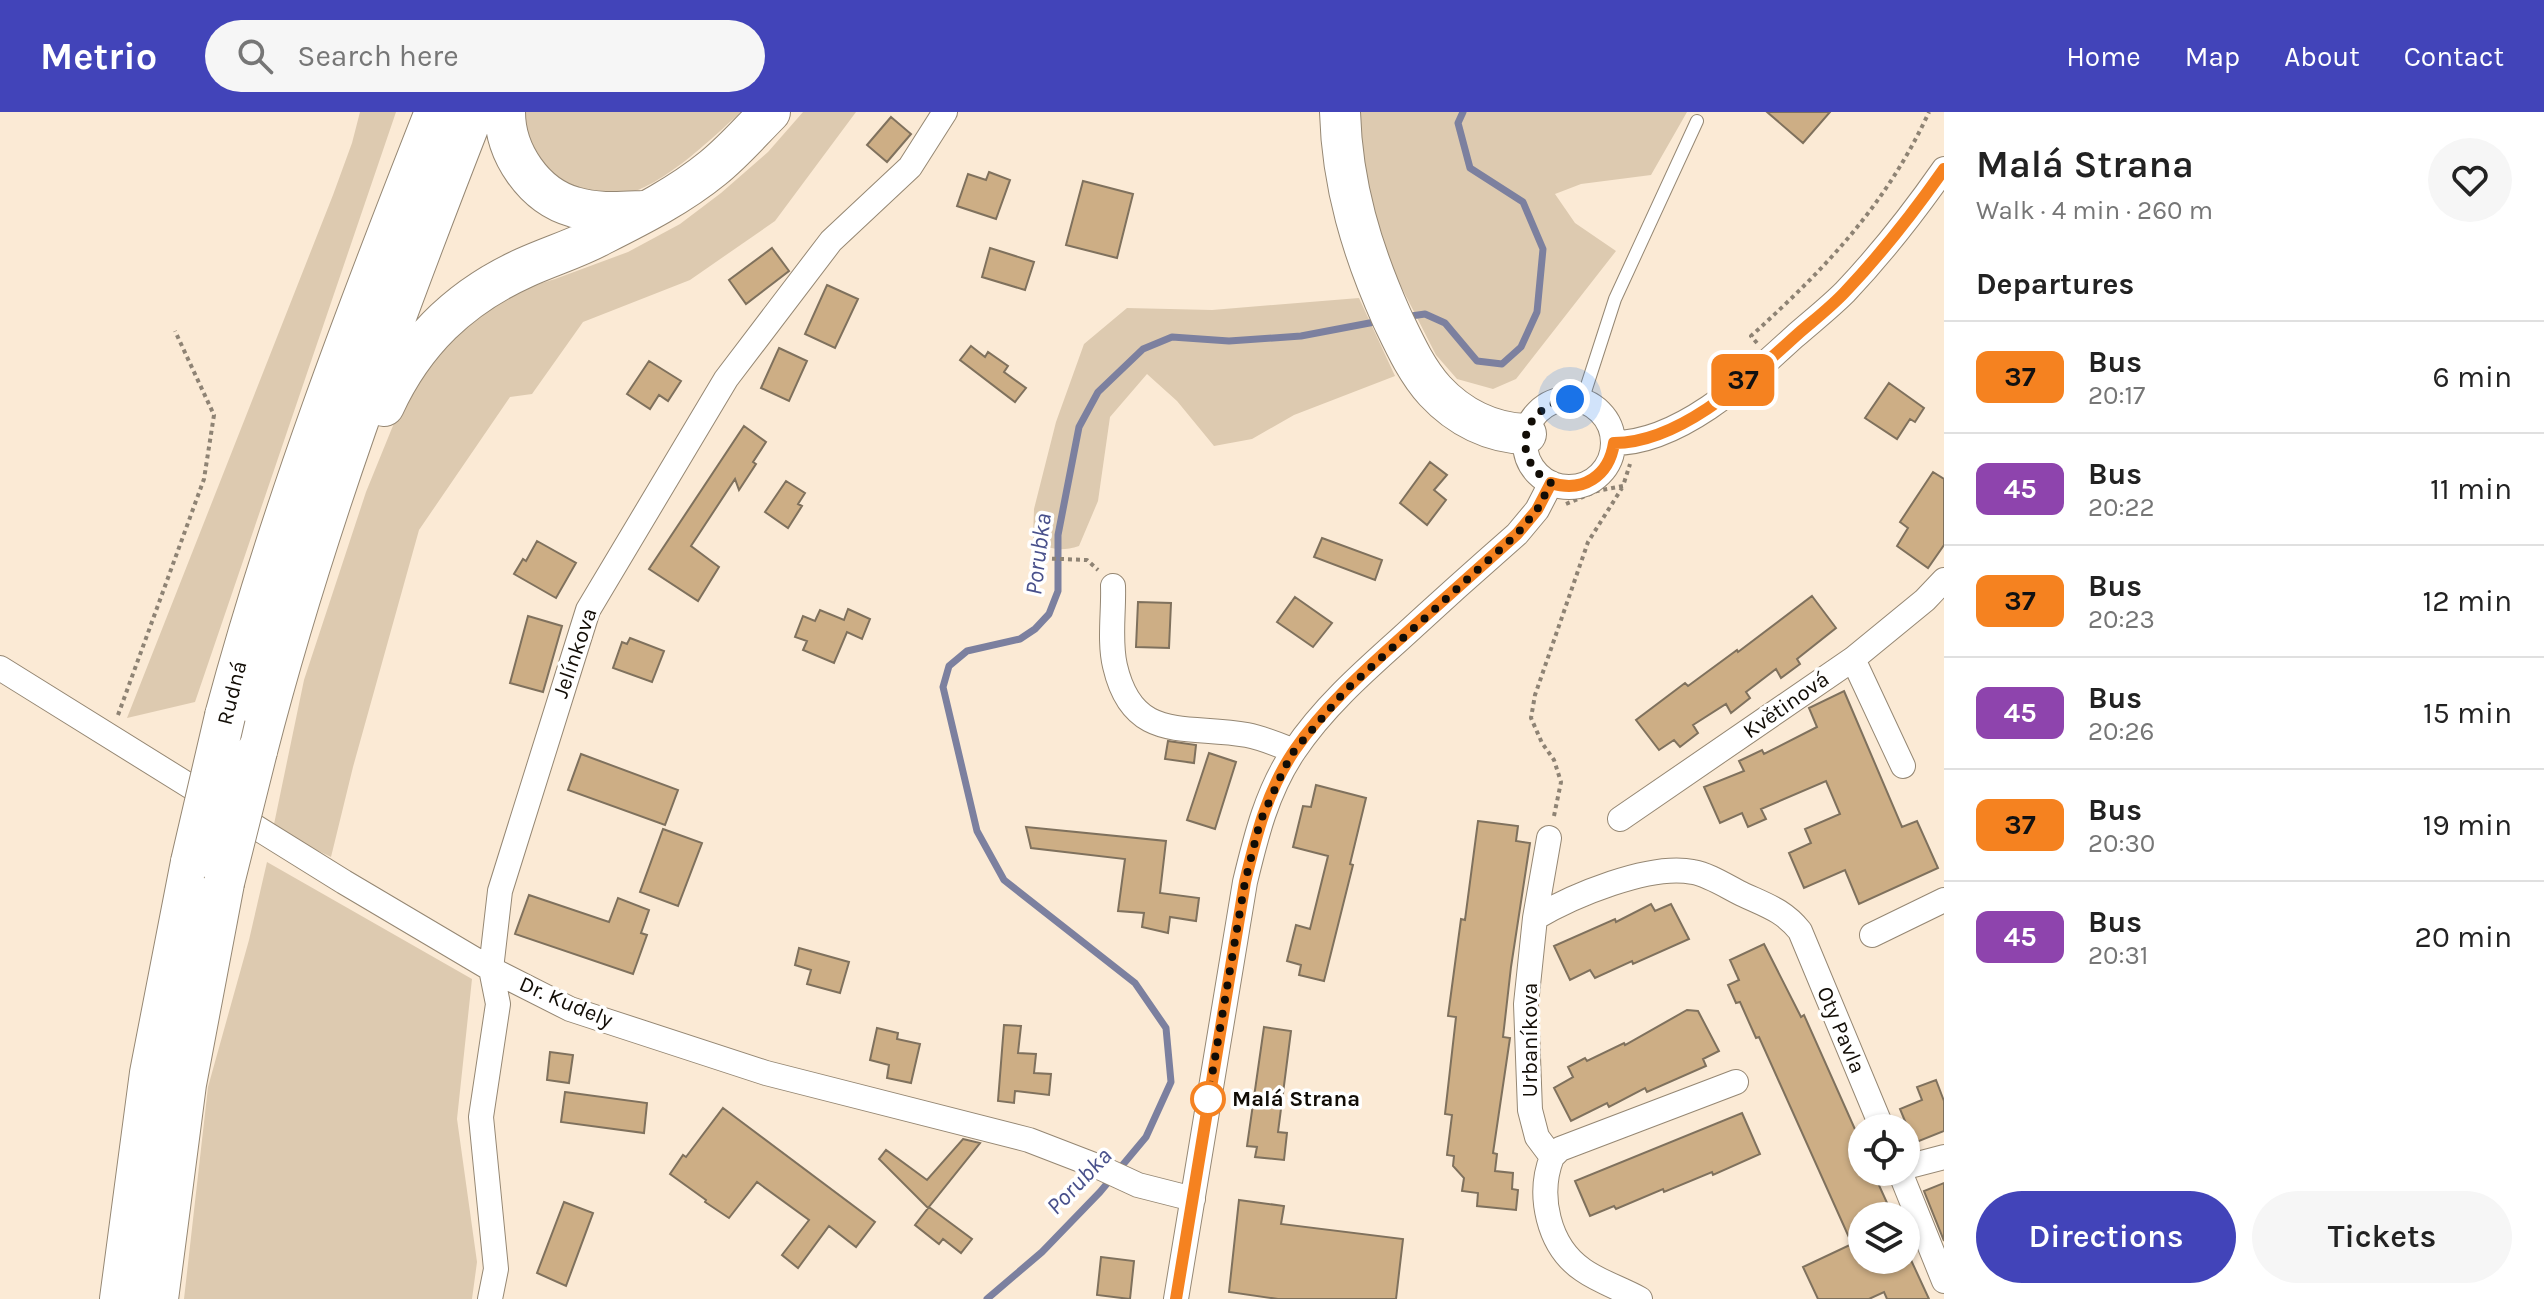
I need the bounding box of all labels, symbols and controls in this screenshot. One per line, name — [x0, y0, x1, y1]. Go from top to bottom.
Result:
search box — [205, 20, 765, 92]
text: Metrio — [40, 34, 157, 79]
icon: search — [233, 34, 277, 78]
text: Search here — [297, 38, 459, 74]
text: Home — [2066, 40, 2141, 73]
text: Map — [2185, 40, 2240, 73]
text: About — [2284, 40, 2360, 73]
text: Contact — [2404, 40, 2504, 73]
button: heart — [2428, 138, 2512, 222]
text: Malá Strana — [1976, 142, 2194, 187]
text: Walk · 4 min · 260 m — [1976, 195, 2213, 226]
text: Departures — [1976, 266, 2134, 302]
text: Bus — [2088, 344, 2142, 380]
line badge: 37 — [1707, 354, 1779, 406]
text: 6 min — [2433, 359, 2512, 395]
text: 37 — [2004, 360, 2036, 393]
text: 37 — [1727, 363, 1759, 396]
your location — [1550, 379, 1590, 419]
text: 20:17 — [2088, 380, 2145, 411]
text: Bus — [2088, 456, 2142, 492]
text: 11 min — [2430, 471, 2512, 507]
text: 45 — [2004, 472, 2036, 505]
text: 20:22 — [2088, 492, 2155, 523]
water label: Porubka — [1019, 512, 1057, 596]
text: Bus — [2088, 568, 2142, 604]
text: 12 min — [2422, 583, 2512, 619]
text: 37 — [2004, 584, 2036, 617]
street label: Jelínkova — [547, 604, 603, 702]
text: 20:23 — [2088, 604, 2155, 635]
street label: Rudná — [211, 658, 253, 728]
street label: Květinová — [1738, 666, 1834, 744]
text: Bus — [2088, 680, 2142, 716]
text: 15 min — [2423, 695, 2512, 731]
text: 45 — [2004, 696, 2036, 729]
text: 20:26 — [2088, 716, 2154, 747]
text: Bus — [2088, 792, 2142, 828]
text: 19 min — [2422, 807, 2512, 843]
text: 37 — [2004, 808, 2036, 841]
text: 20:30 — [2088, 828, 2155, 859]
text: Bus — [2088, 904, 2142, 940]
text: 20 min — [2415, 919, 2512, 955]
text: 45 — [2004, 920, 2036, 953]
text: 20:31 — [2088, 940, 2148, 971]
street label: Dr. Kudely — [515, 971, 617, 1033]
street label: Urbaníkova — [1517, 983, 1543, 1097]
street label: Oty Pavla — [1811, 983, 1871, 1077]
marker: Malá Strana — [1191, 1082, 1225, 1116]
place label: Malá Strana — [1232, 1086, 1360, 1112]
map controls — [1848, 1114, 1920, 1274]
button: locate — [1848, 1114, 1920, 1186]
water label: Porubka — [1040, 1142, 1118, 1220]
button: Directions — [1976, 1191, 2236, 1283]
button: Tickets — [2252, 1191, 2512, 1283]
button: layers — [1848, 1202, 1920, 1274]

